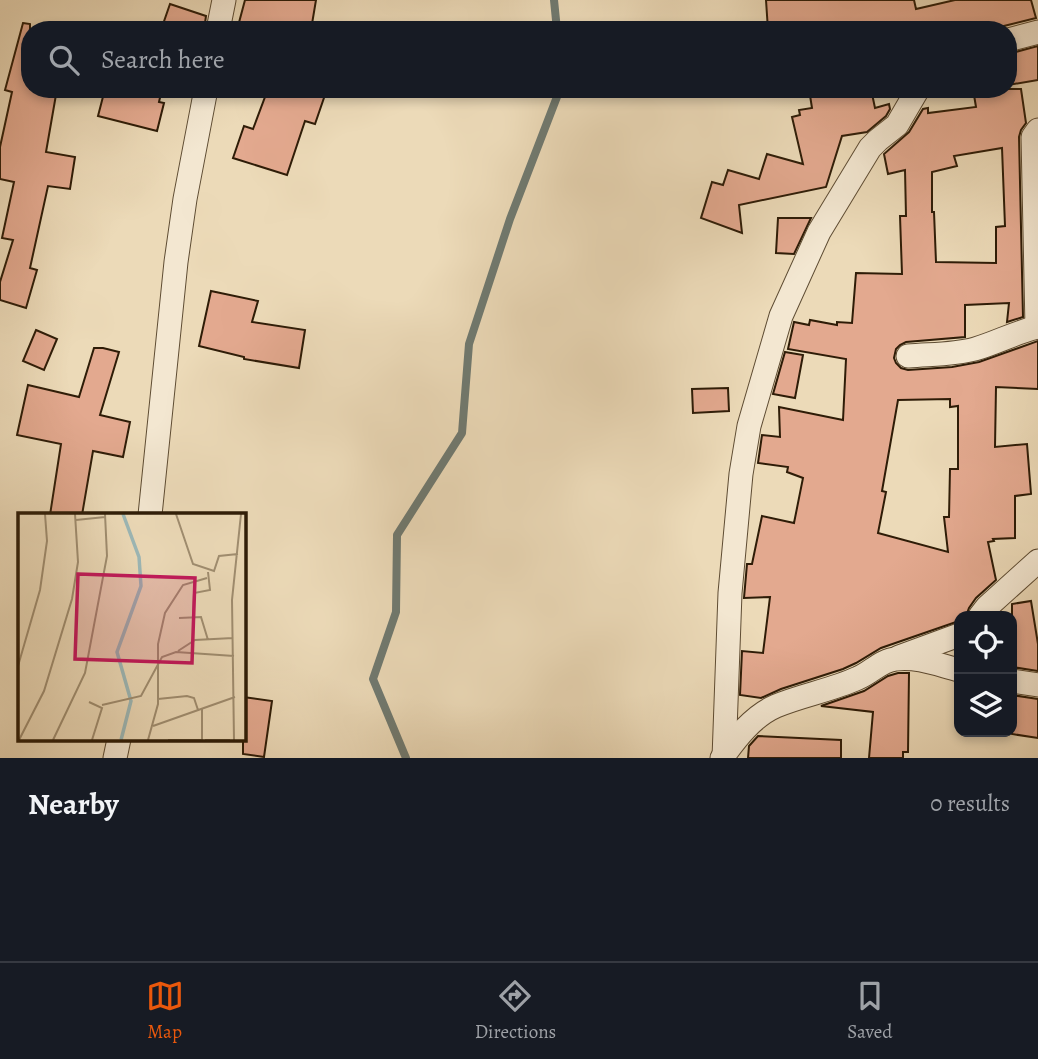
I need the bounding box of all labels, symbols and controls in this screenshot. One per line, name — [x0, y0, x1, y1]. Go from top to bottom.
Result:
search box — [21, 21, 1017, 98]
icon: search — [45, 41, 83, 79]
text: Search here — [101, 42, 225, 77]
inset map — [18, 513, 245, 740]
map controls — [954, 611, 1017, 737]
button: locate — [954, 611, 1017, 674]
button: layers — [954, 674, 1017, 737]
text: Nearby — [28, 784, 119, 824]
text: 0 results — [930, 788, 1010, 819]
tab: Map — [146, 977, 184, 1045]
tab: Directions — [475, 977, 556, 1045]
tab: Saved — [847, 977, 892, 1045]

